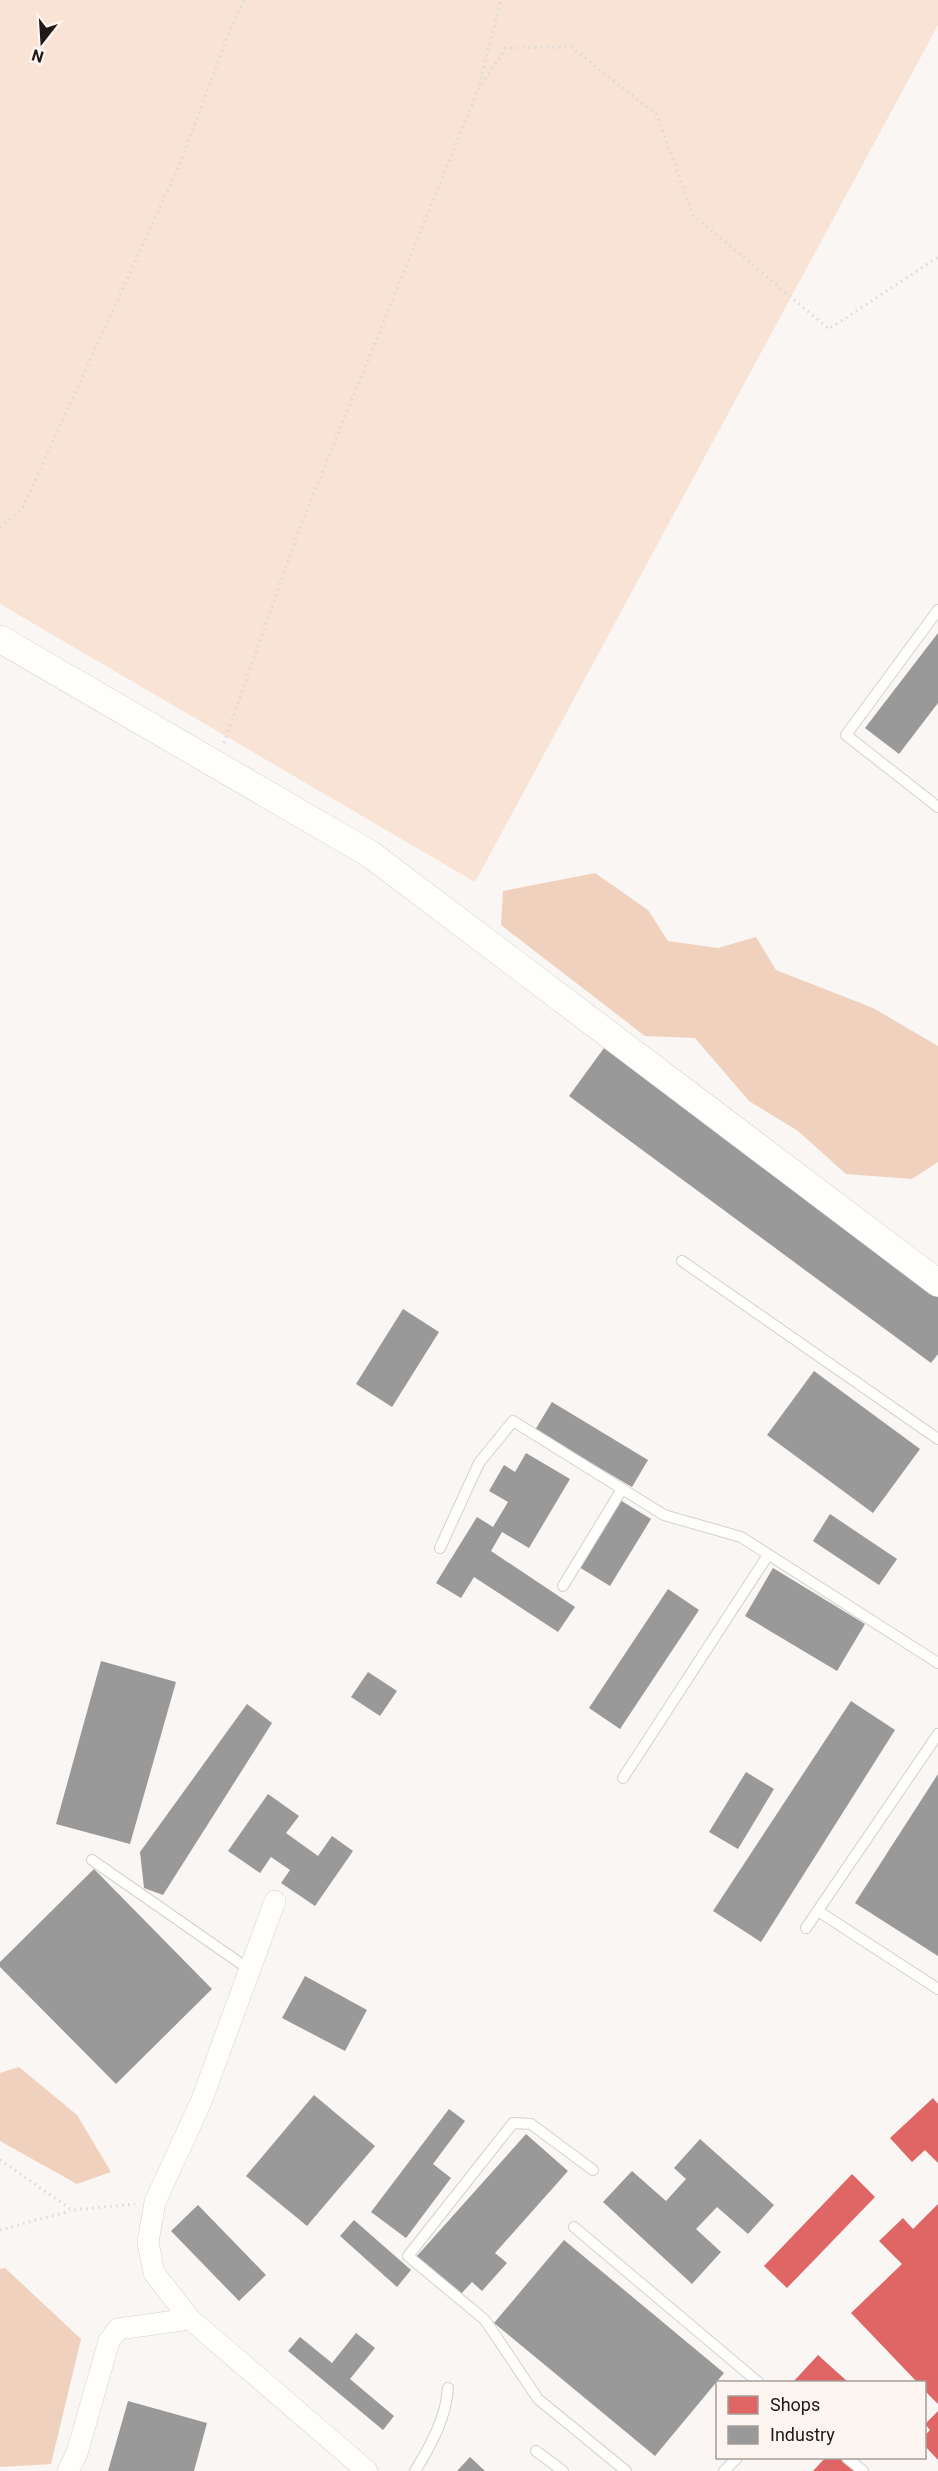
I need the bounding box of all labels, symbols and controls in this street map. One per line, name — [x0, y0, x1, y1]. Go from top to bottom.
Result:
north arrow — [12, 12, 72, 72]
text: N — [30, 45, 46, 67]
legend — [716, 2381, 926, 2459]
text: Shops — [770, 2394, 820, 2415]
text: Industry — [770, 2424, 835, 2445]

